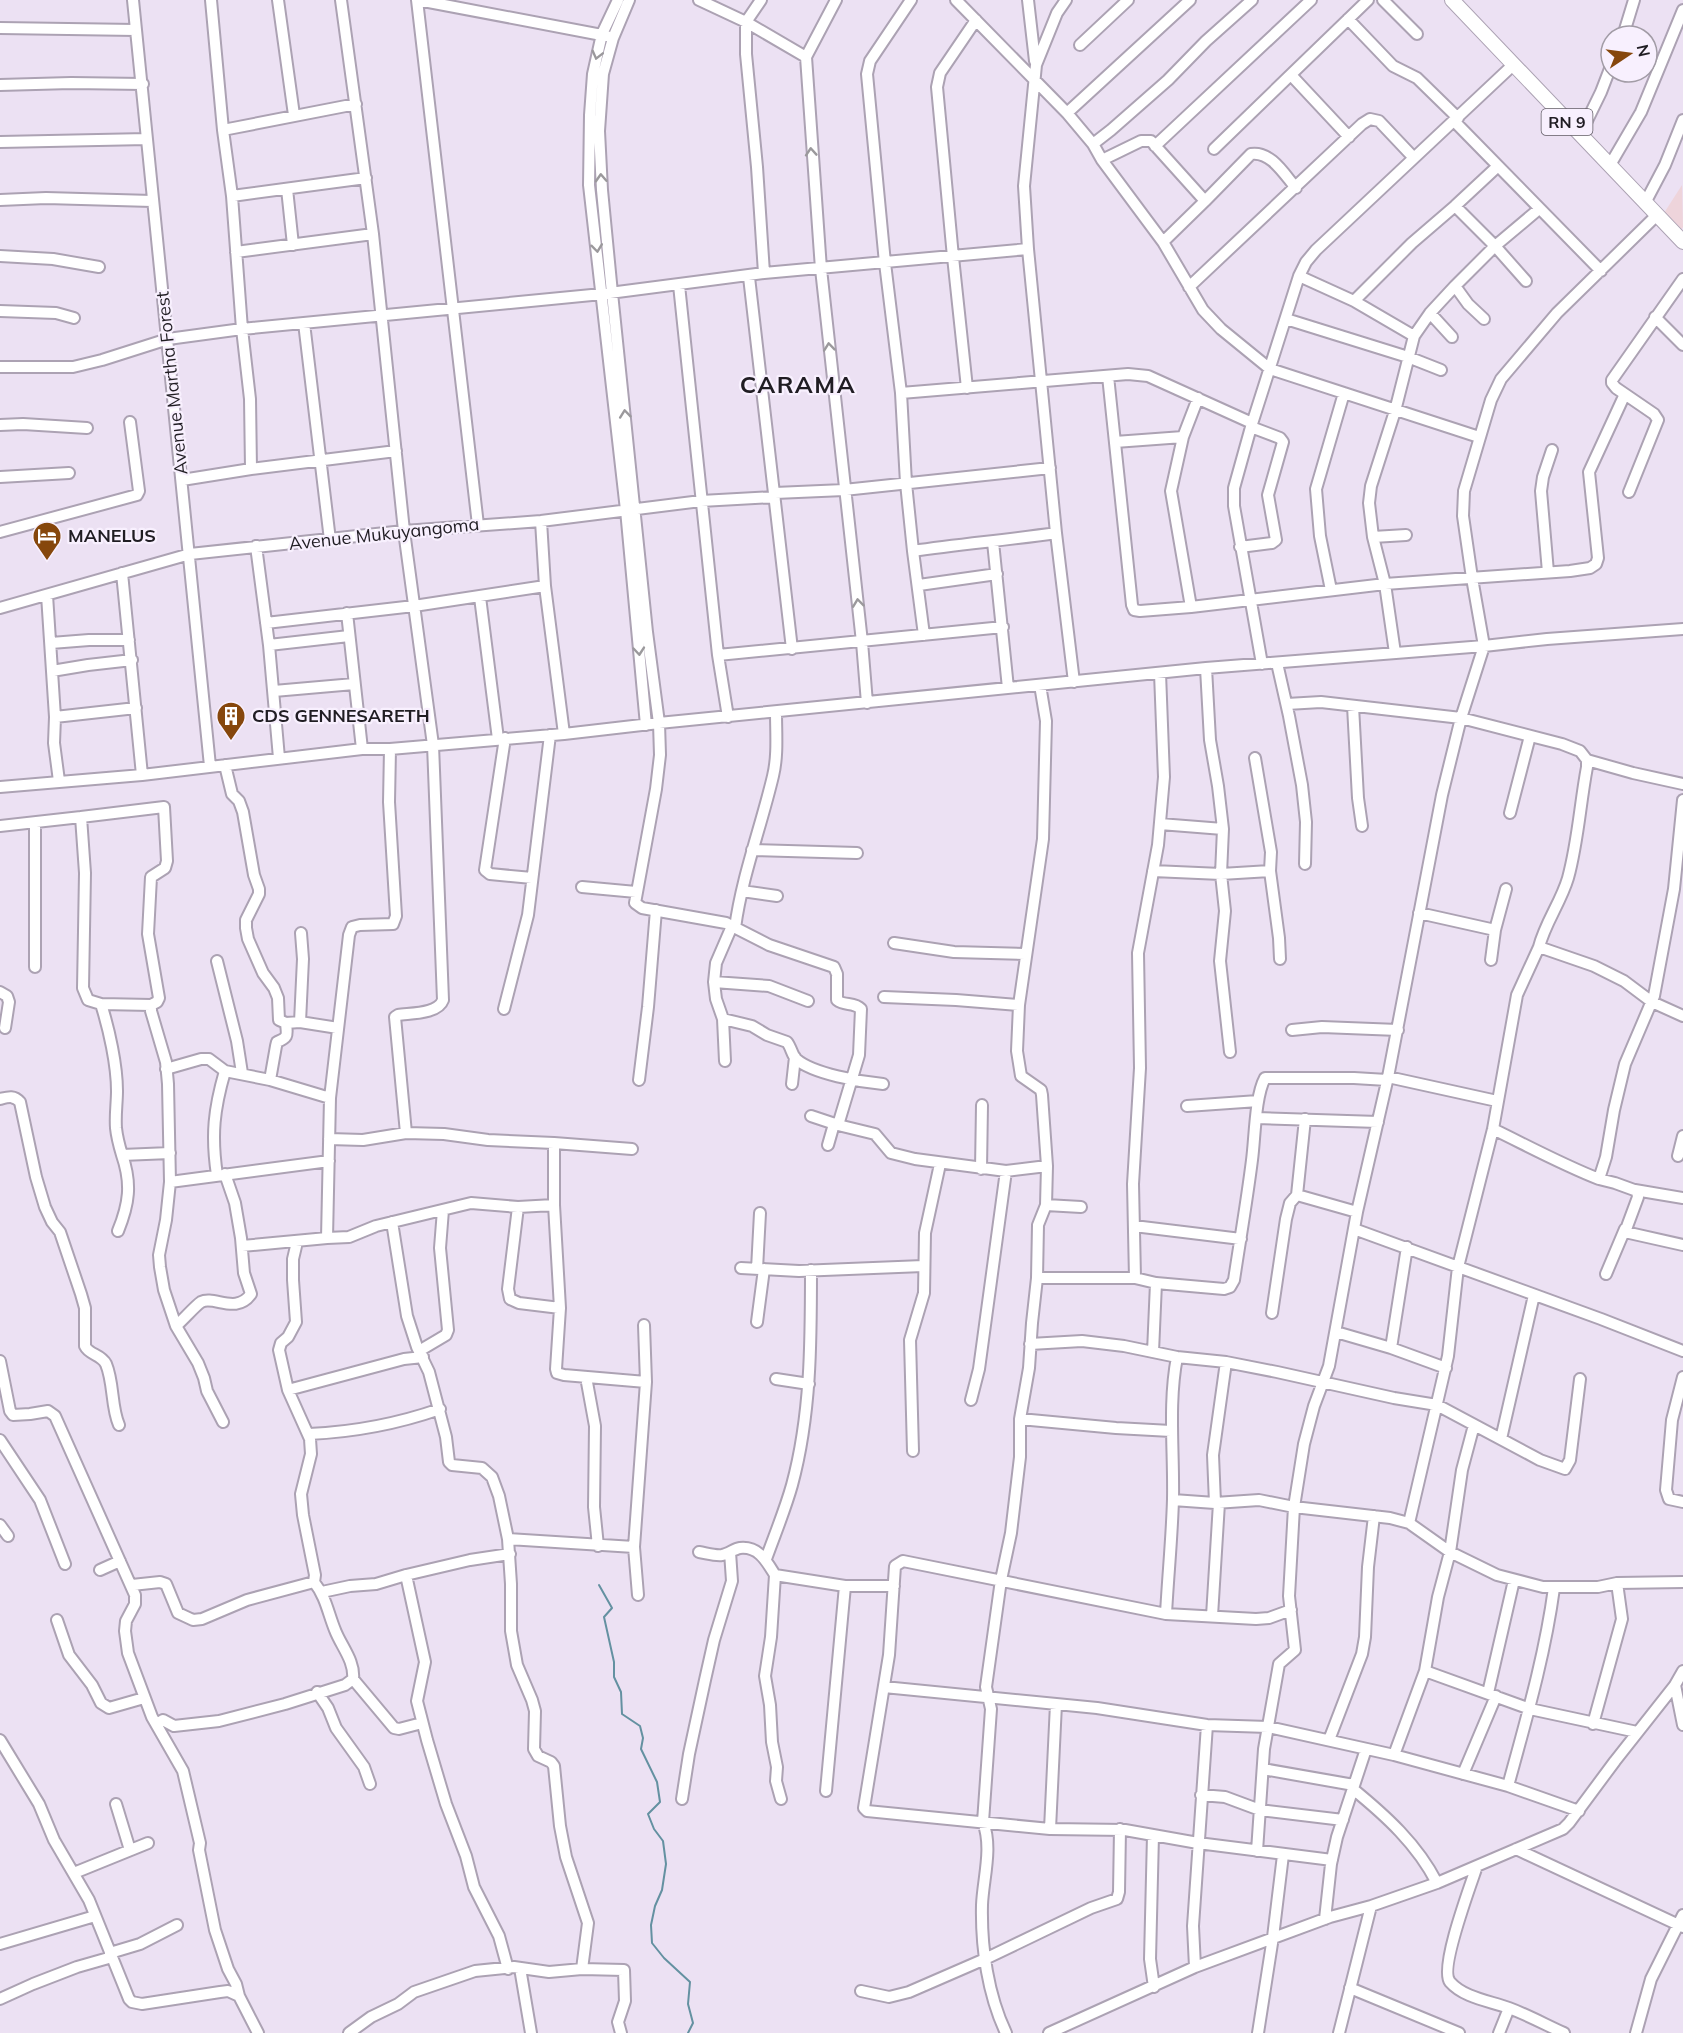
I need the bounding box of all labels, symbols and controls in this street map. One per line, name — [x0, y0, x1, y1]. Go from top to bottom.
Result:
north arrow — [1599, 24, 1659, 84]
text: N — [1633, 42, 1655, 59]
one-way arrow — [592, 49, 605, 59]
road number: RN 9 — [1542, 109, 1592, 135]
one-way arrow — [805, 148, 818, 157]
one-way arrow — [595, 174, 608, 183]
one-way arrow — [590, 244, 603, 253]
street label: Avenue Martha Forest — [150, 290, 193, 476]
one-way arrow — [823, 342, 836, 351]
district label: CARAMA — [740, 369, 856, 399]
one-way arrow — [619, 410, 632, 419]
street label: Avenue Mukuyangoma — [288, 512, 480, 555]
hotel icon: MANELUS — [31, 520, 63, 562]
place label: MANELUS — [68, 524, 156, 547]
one-way arrow — [852, 598, 864, 608]
one-way arrow — [632, 647, 645, 656]
building icon: CDS GENNESARETH — [215, 700, 247, 742]
place label: CDS GENNESARETH — [252, 704, 430, 727]

